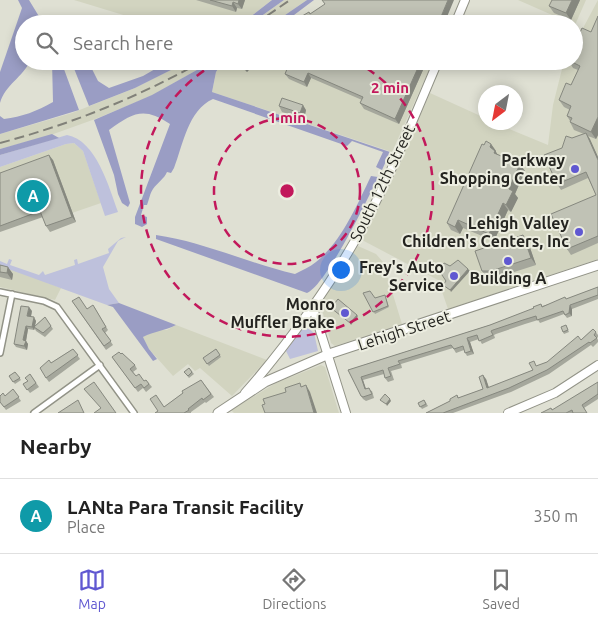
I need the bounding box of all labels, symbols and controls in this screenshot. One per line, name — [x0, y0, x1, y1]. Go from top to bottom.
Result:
search box — [15, 15, 583, 70]
icon: search — [33, 29, 61, 57]
text: Search here — [73, 32, 173, 54]
text: 2 min — [371, 79, 409, 96]
north arrow — [478, 85, 523, 130]
text: 1 min — [268, 109, 306, 126]
street label: South 12th Street — [346, 121, 418, 244]
place label: Parkway Shopping Center — [440, 151, 565, 187]
marker: Parkway Shopping Center — [569, 163, 581, 175]
pin: A — [17, 177, 49, 215]
centre of rings — [278, 182, 296, 200]
place label: Lehigh Valley Children's Centers, Inc — [402, 214, 569, 250]
marker: Lehigh Valley Children's Centers, Inc — [573, 226, 585, 238]
marker: Building A — [502, 255, 514, 267]
your location — [328, 257, 354, 283]
place label: Frey's Auto Service — [359, 258, 444, 294]
place label: Building A — [469, 269, 547, 287]
marker: Frey's Auto Service — [448, 270, 460, 282]
place label: Monro Muffler Brake — [230, 295, 335, 331]
street label: Lehigh Street — [355, 306, 453, 353]
marker: Monro Muffler Brake — [339, 307, 351, 319]
text: Nearby — [20, 434, 91, 458]
text: LANta Para Transit Facility — [67, 496, 304, 518]
text: A — [30, 507, 42, 525]
text: 350 m — [533, 507, 578, 525]
text: Place — [67, 518, 105, 536]
tab: Map — [78, 566, 106, 612]
tab: Directions — [262, 566, 326, 612]
tab: Saved — [483, 566, 520, 612]

